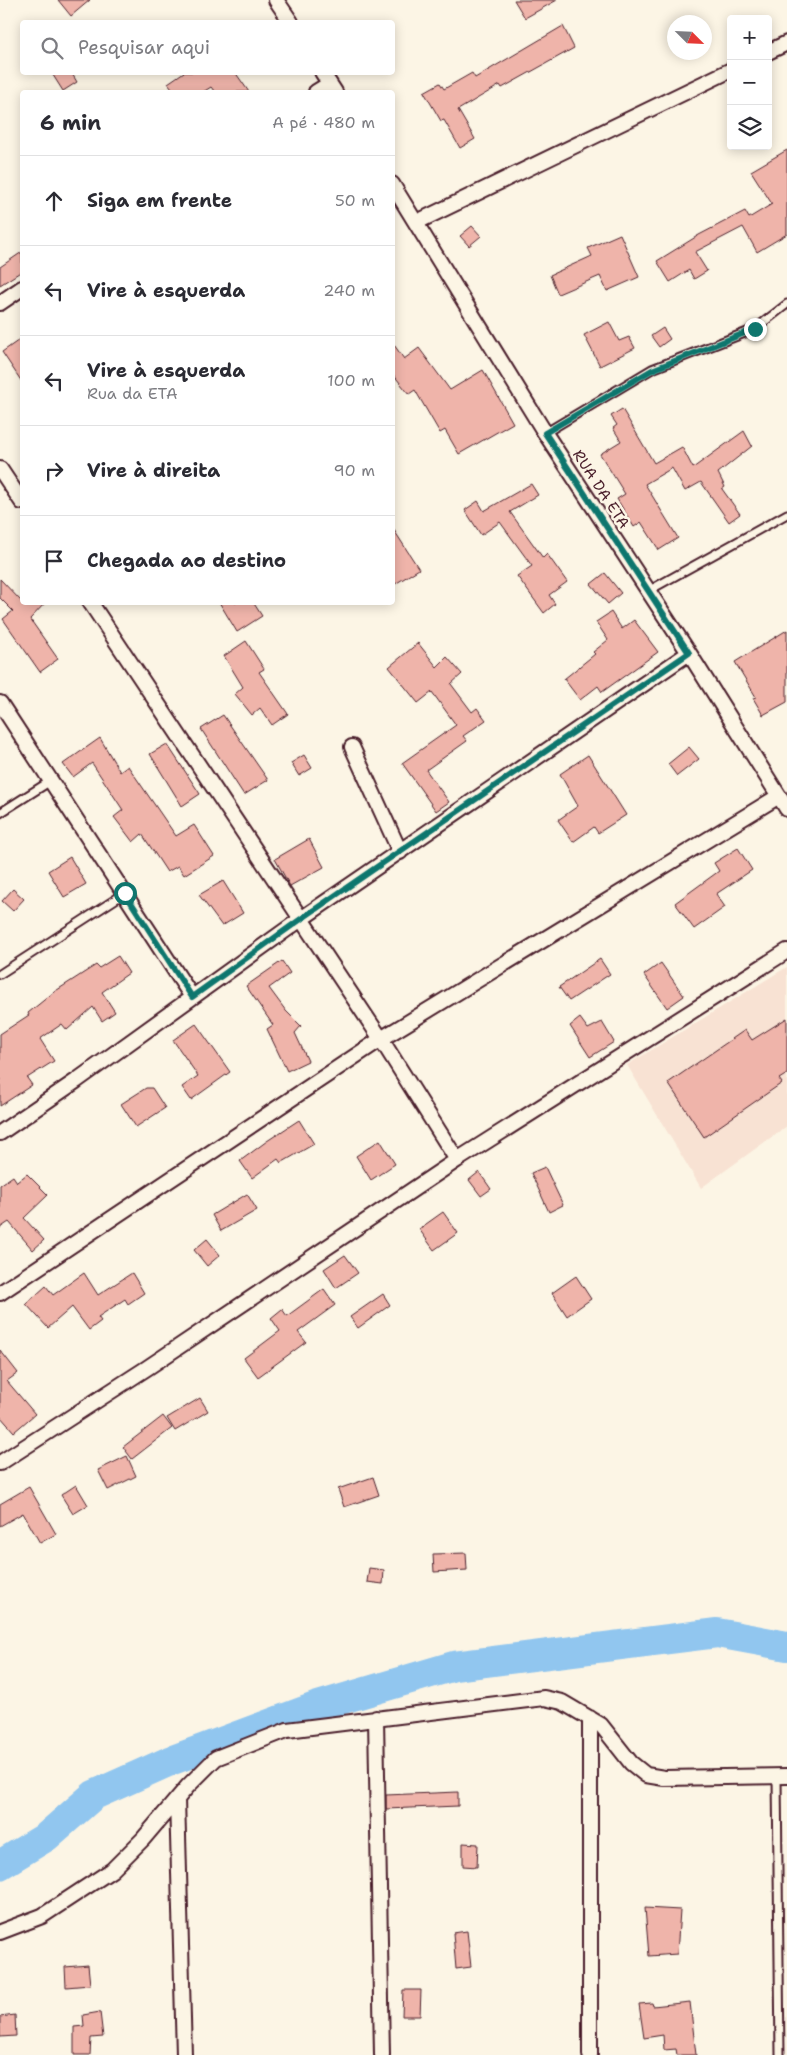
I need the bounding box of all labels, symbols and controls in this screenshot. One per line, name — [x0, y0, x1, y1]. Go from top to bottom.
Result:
north arrow — [667, 15, 712, 60]
map controls — [727, 15, 772, 150]
button: + — [727, 15, 772, 60]
search box — [20, 20, 395, 75]
icon: search — [38, 34, 66, 62]
text: Pesquisar aqui — [78, 35, 210, 60]
button: − — [727, 60, 772, 105]
button: layers — [727, 105, 772, 150]
text: 6 min — [40, 109, 101, 137]
text: A pé · 480 m — [272, 112, 375, 133]
icon: ahead — [40, 187, 68, 215]
text: Siga em frente — [87, 188, 232, 213]
text: 50 m — [335, 190, 375, 211]
icon: left — [40, 277, 68, 305]
text: Vire à esquerda — [87, 278, 245, 303]
text: 240 m — [323, 280, 375, 301]
route end — [744, 318, 767, 341]
text: Vire à esquerda — [87, 358, 245, 383]
icon: left — [40, 367, 68, 395]
text: 100 m — [327, 370, 375, 391]
text: Rua da ETA — [87, 383, 178, 404]
street label: RUA DA ETA — [568, 446, 634, 532]
icon: right — [40, 457, 68, 485]
text: Vire à direita — [87, 458, 220, 483]
text: 90 m — [334, 460, 375, 481]
icon: arrive — [40, 547, 68, 575]
text: Chegada ao destino — [87, 548, 286, 573]
route start — [114, 882, 137, 905]

